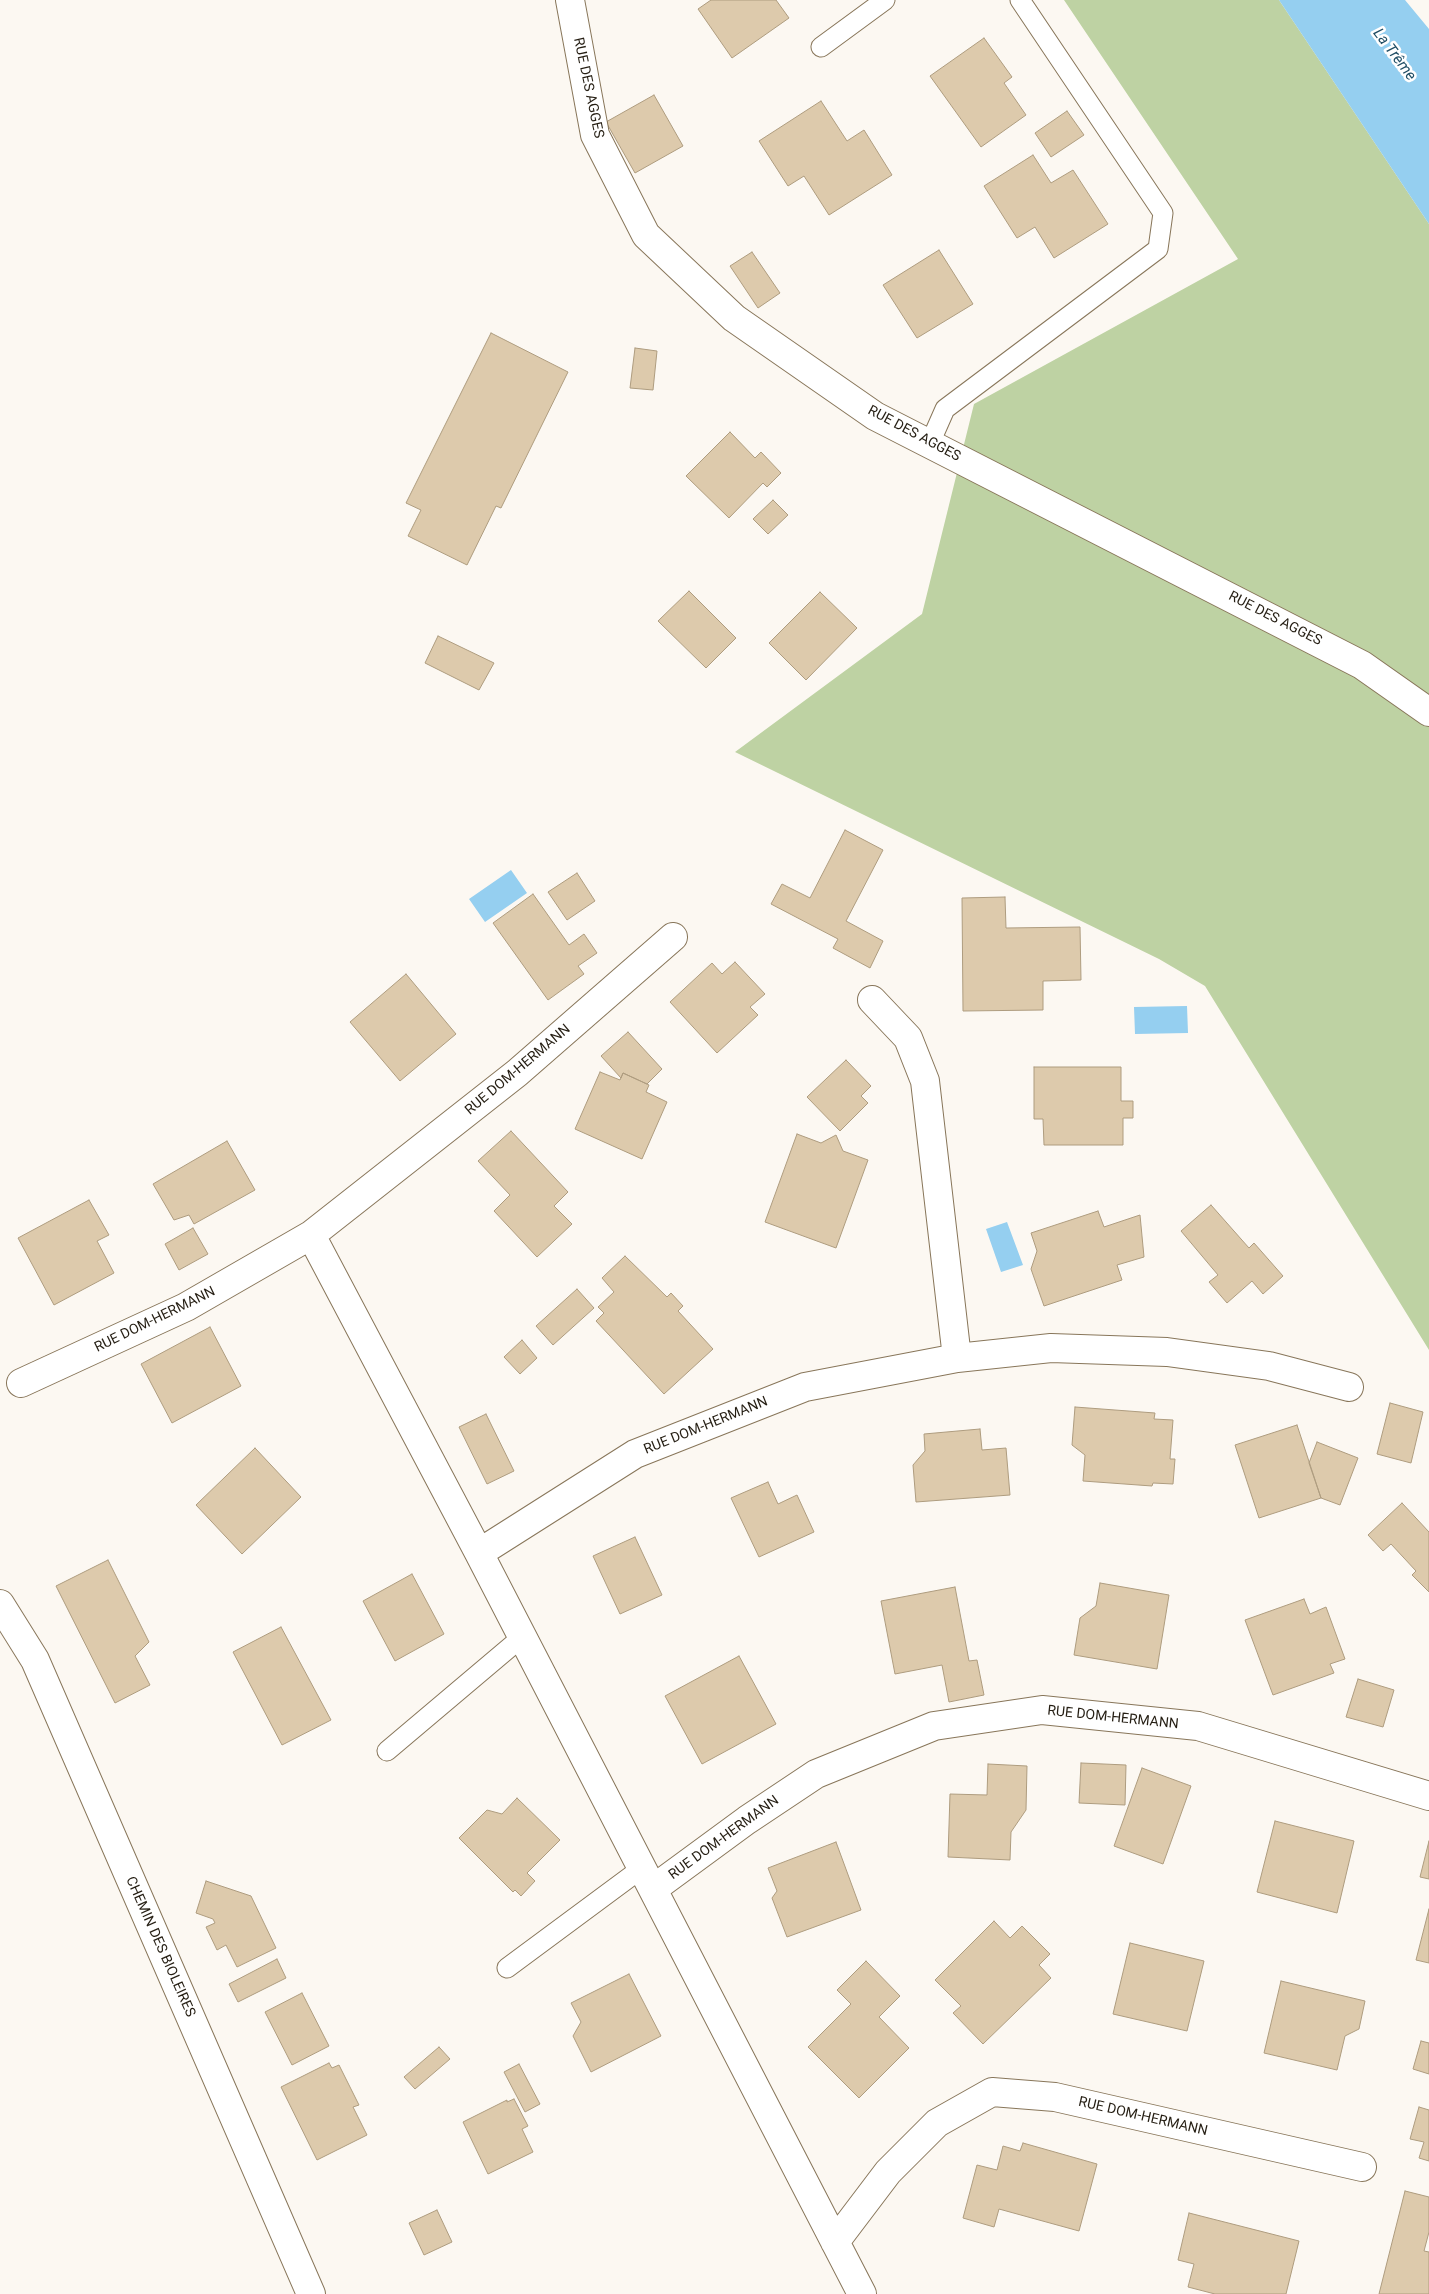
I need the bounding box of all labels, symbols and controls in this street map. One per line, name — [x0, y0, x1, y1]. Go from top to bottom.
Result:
water label: La Trême — [1369, 25, 1419, 85]
street label: RUE DES AGGES — [569, 36, 607, 140]
street label: RUE DES AGGES — [865, 403, 963, 465]
street label: RUE DES AGGES — [1226, 588, 1324, 650]
street label: RUE DOM-HERMANN — [462, 1021, 574, 1119]
street label: RUE DOM-HERMANN — [92, 1284, 218, 1356]
street label: RUE DOM-HERMANN — [642, 1393, 770, 1459]
street label: RUE DOM-HERMANN — [1046, 1703, 1180, 1733]
street label: RUE DOM-HERMANN — [666, 1792, 782, 1884]
street label: CHEMIN DES BIOLEIRES — [121, 1874, 199, 2020]
street label: RUE DOM-HERMANN — [1077, 2094, 1209, 2140]

